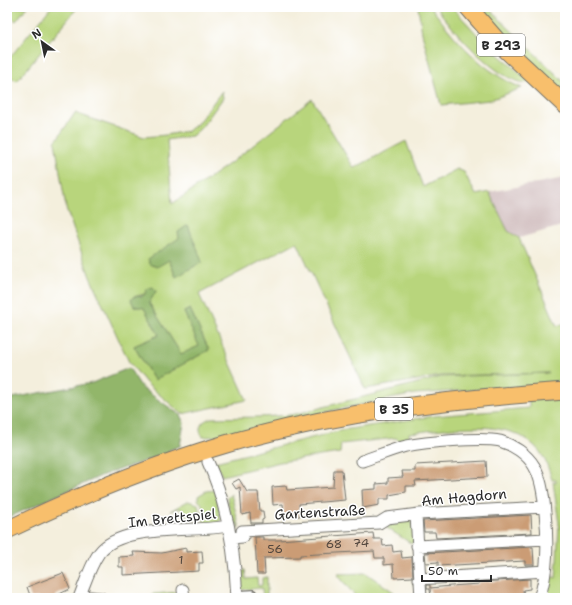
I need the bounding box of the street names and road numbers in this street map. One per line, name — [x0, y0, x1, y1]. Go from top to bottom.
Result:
road number: B 293 — [477, 34, 525, 56]
road number: B 35 — [375, 398, 413, 420]
street label: Am Hagdorn — [421, 484, 508, 510]
street label: Gartenstraße — [274, 501, 366, 523]
street label: Im Brettspiel — [127, 504, 218, 532]

